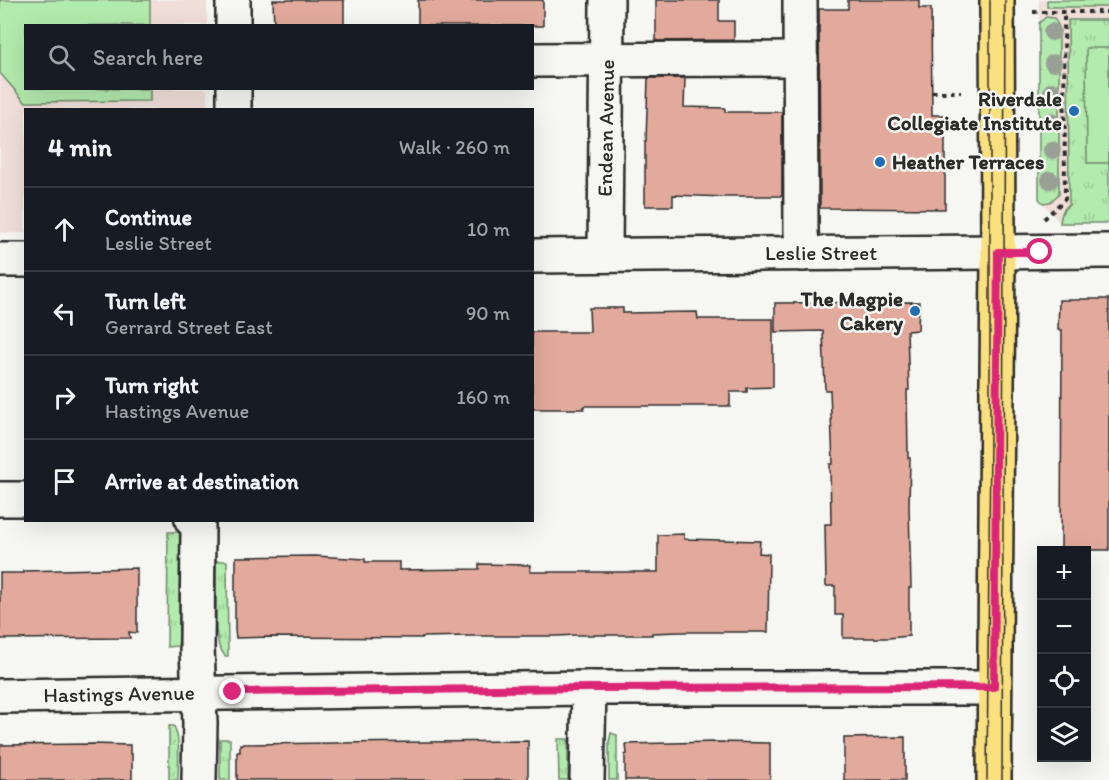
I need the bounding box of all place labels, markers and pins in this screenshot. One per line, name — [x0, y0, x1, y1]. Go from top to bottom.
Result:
place label: Riverdale Collegiate Institute — [887, 86, 1062, 136]
marker: Riverdale Collegiate Institute — [1067, 104, 1081, 118]
place label: Heather Terraces — [892, 149, 1044, 174]
marker: Heather Terraces — [873, 155, 887, 169]
place label: The Magpie Cakery — [800, 286, 904, 336]
marker: The Magpie Cakery — [908, 304, 922, 318]

